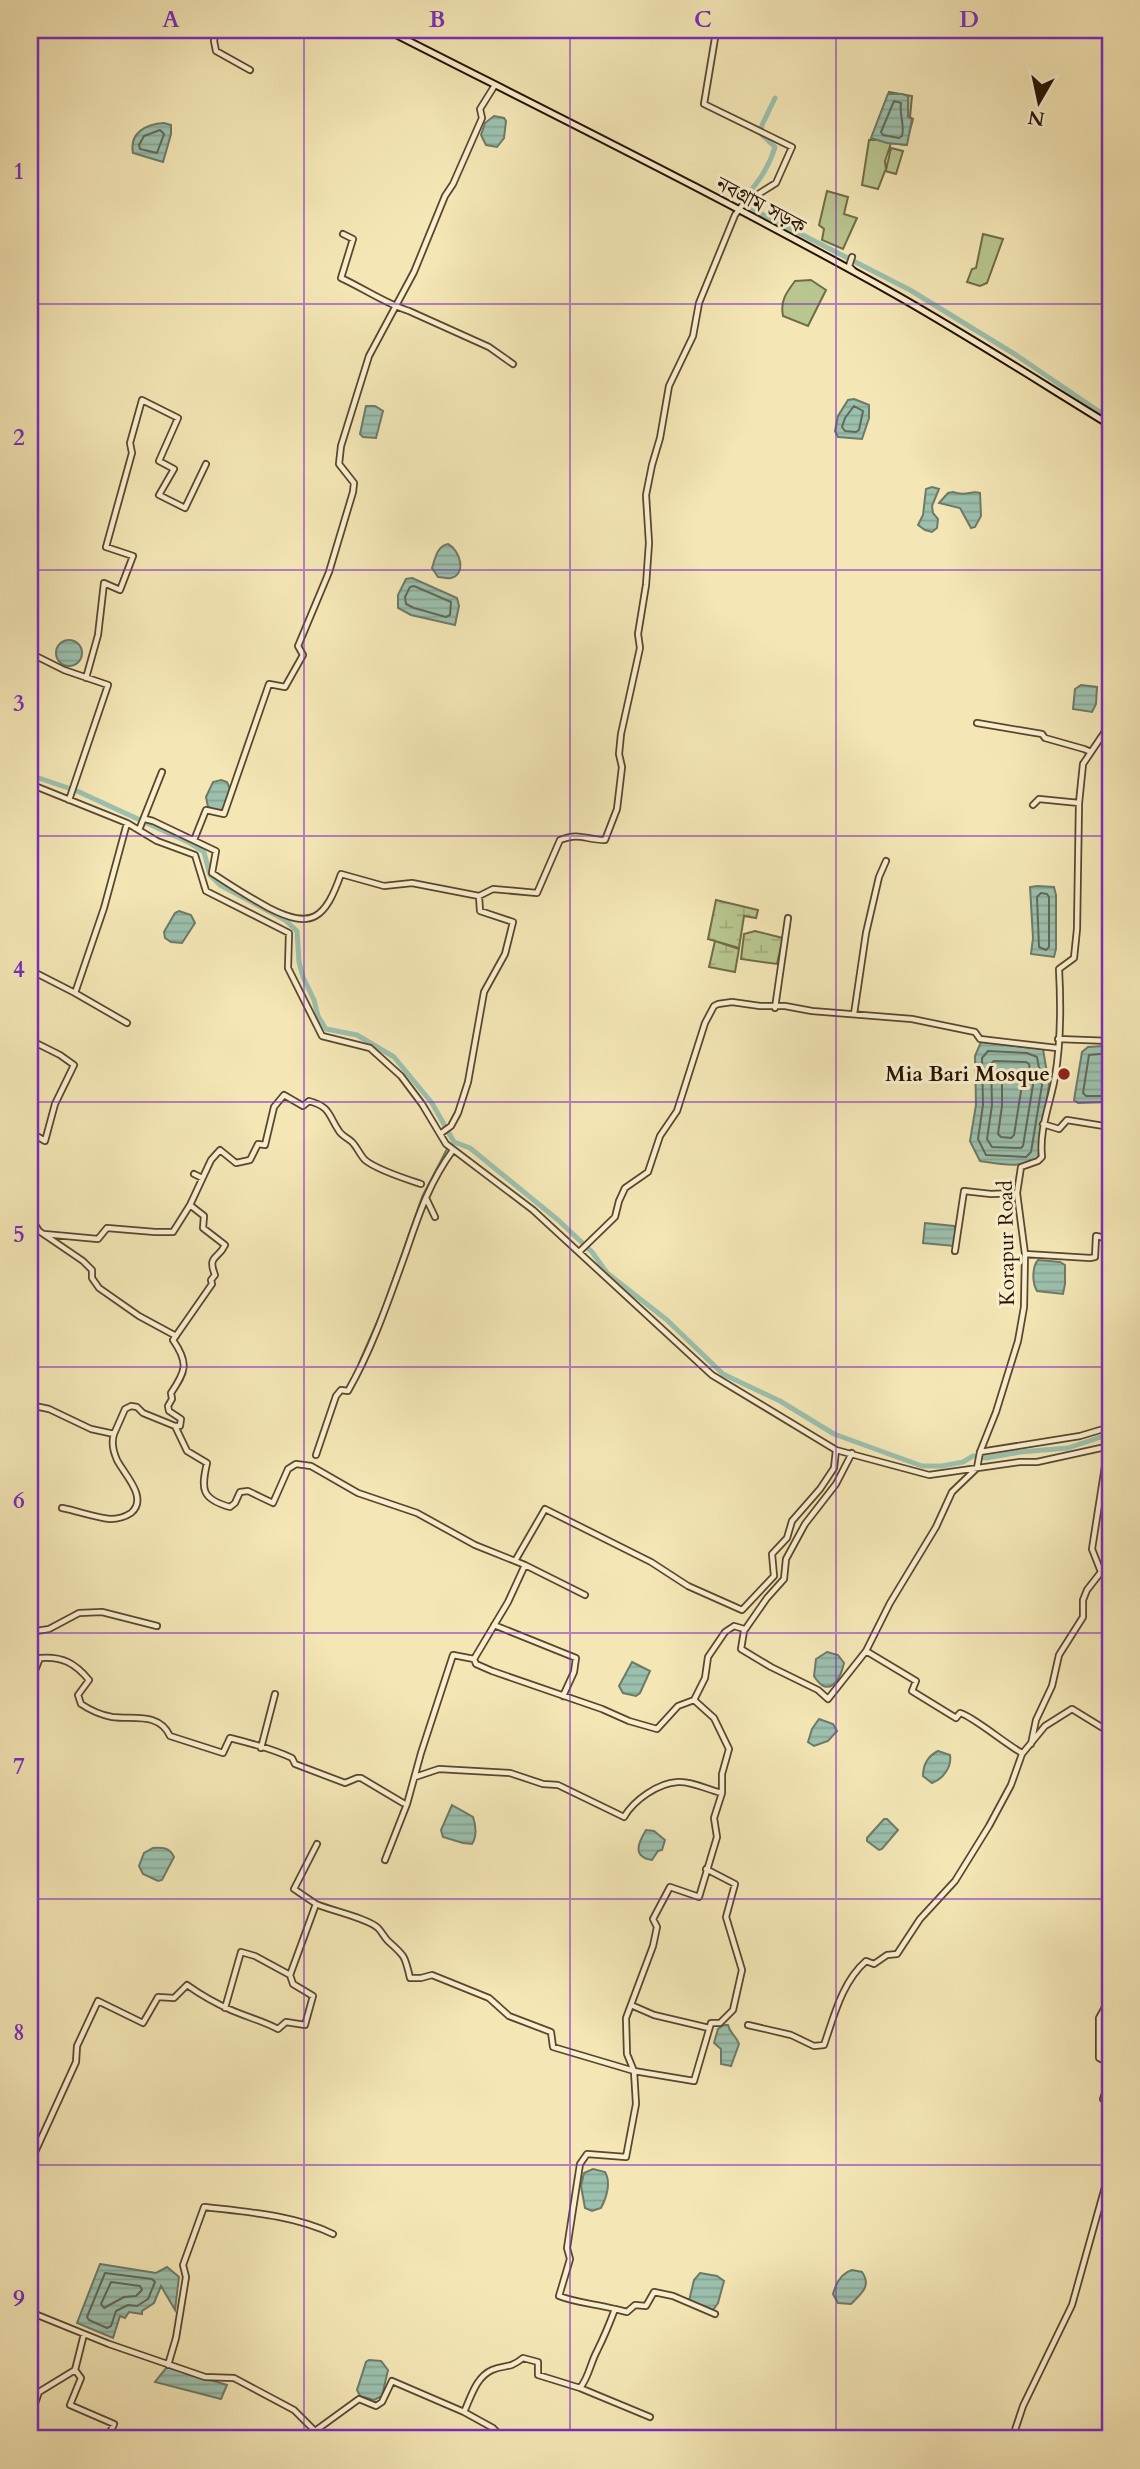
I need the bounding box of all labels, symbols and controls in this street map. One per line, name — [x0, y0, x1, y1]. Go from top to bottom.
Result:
text: A — [162, 4, 180, 35]
text: B — [429, 4, 445, 35]
text: C — [694, 4, 712, 35]
text: D — [959, 4, 979, 35]
north arrow — [1004, 66, 1074, 136]
text: N — [1026, 104, 1047, 132]
text: 1 — [13, 156, 25, 187]
street label: নবগ্রাম সড়ক — [710, 169, 812, 242]
text: 2 — [13, 422, 25, 453]
text: 3 — [13, 688, 25, 719]
text: 4 — [13, 954, 25, 985]
place label: Mia Bari Mosque — [885, 1060, 1050, 1089]
marker: Mia Bari Mosque — [1056, 1066, 1072, 1082]
street label: Korapur Road — [991, 1180, 1022, 1306]
text: 5 — [13, 1219, 25, 1250]
text: 6 — [13, 1485, 25, 1516]
text: 7 — [13, 1751, 25, 1782]
text: 8 — [13, 2017, 25, 2048]
text: 9 — [13, 2283, 25, 2314]

